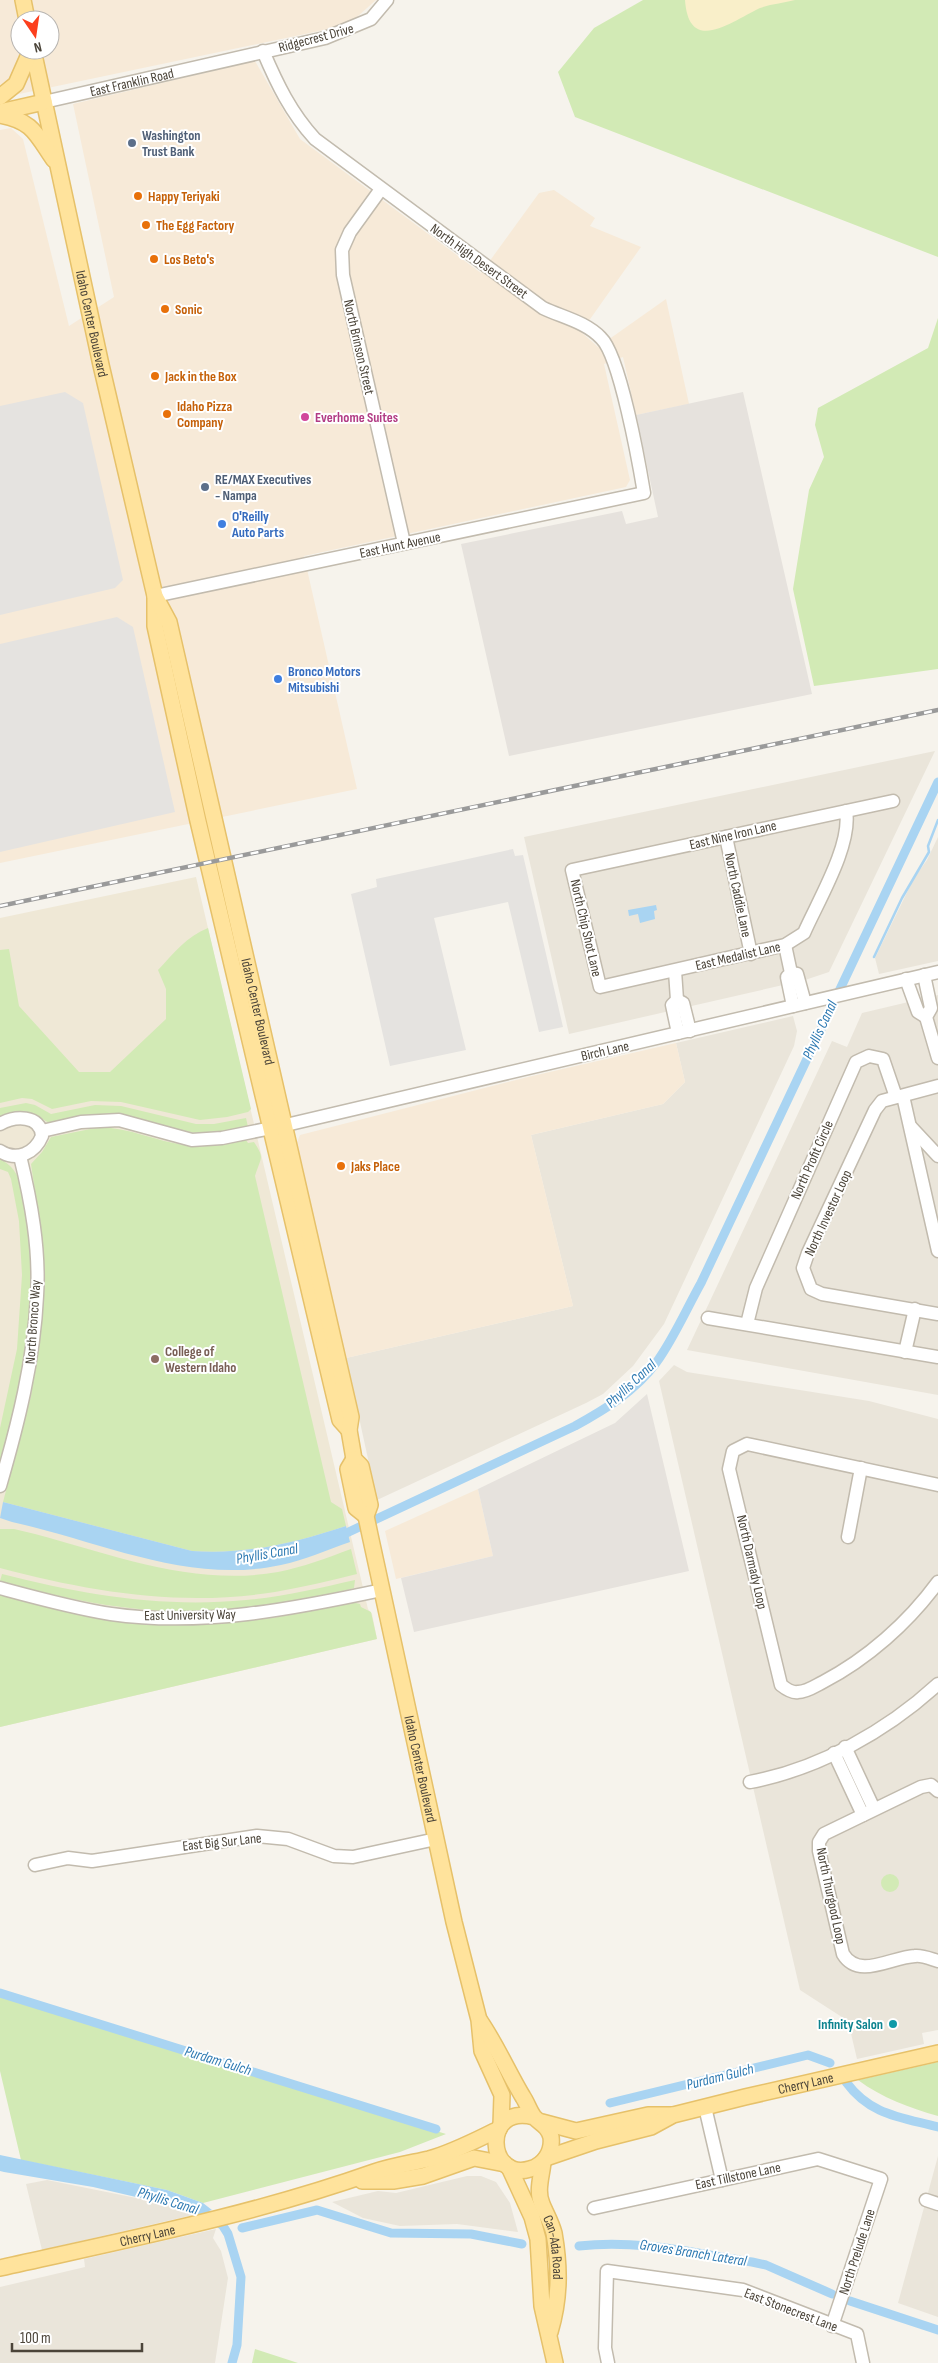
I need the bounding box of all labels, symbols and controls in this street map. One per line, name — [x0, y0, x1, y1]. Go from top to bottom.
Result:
north arrow — [10, 10, 60, 60]
street label: Ridgecrest Drive — [277, 20, 355, 56]
text: N — [32, 38, 43, 56]
street label: East Franklin Road — [88, 64, 175, 100]
place label: Washington Trust Bank — [142, 127, 200, 160]
marker: Washington Trust Bank — [126, 137, 138, 149]
place label: Happy Teriyaki — [148, 188, 220, 205]
marker: Happy Teriyaki — [132, 190, 144, 202]
place label: The Egg Factory — [156, 217, 235, 234]
marker: The Egg Factory — [140, 219, 152, 231]
street label: North High Desert Street — [427, 220, 531, 302]
place label: Los Beto's — [164, 251, 214, 268]
marker: Los Beto's — [148, 253, 160, 265]
street label: Idaho Center Boulevard — [72, 269, 112, 379]
street label: North Brinson Street — [340, 298, 378, 396]
place label: Sonic — [175, 301, 202, 318]
marker: Sonic — [159, 303, 171, 315]
place label: Jack in the Box — [164, 368, 237, 385]
marker: Jack in the Box — [149, 370, 161, 382]
place label: Idaho Pizza Company — [177, 398, 232, 431]
marker: Idaho Pizza Company — [161, 408, 173, 420]
place label: Everhome Suites — [315, 409, 398, 426]
marker: Everhome Suites — [299, 411, 311, 423]
place label: RE/MAX Executives - Nampa — [215, 471, 311, 504]
marker: RE/MAX Executives - Nampa — [199, 481, 211, 493]
place label: O'Reilly Auto Parts — [231, 508, 284, 541]
marker: O'Reilly Auto Parts — [216, 518, 228, 530]
street label: East Hunt Avenue — [358, 528, 442, 562]
place label: Bronco Motors Mitsubishi — [288, 663, 361, 696]
marker: Bronco Motors Mitsubishi — [272, 673, 284, 685]
street label: East Nine Iron Lane — [688, 817, 778, 853]
street label: North Caddie Lane — [721, 851, 755, 939]
street label: North Chip Shot Lane — [567, 878, 605, 978]
street label: East Medalist Lane — [694, 938, 782, 974]
street label: Idaho Center Boulevard — [238, 956, 279, 1067]
water label: Phyllis Canal — [798, 997, 842, 1062]
street label: Birch Lane — [579, 1037, 631, 1065]
street label: North Profit Circle — [787, 1118, 837, 1202]
place label: Jaks Place — [350, 1158, 400, 1175]
marker: Jaks Place — [335, 1160, 347, 1172]
street label: North Investor Loop — [801, 1167, 855, 1259]
street label: North Bronco Way — [22, 1279, 44, 1365]
place label: College of Western Idaho — [165, 1343, 236, 1376]
marker: College of Western Idaho — [149, 1353, 161, 1365]
water label: Phyllis Canal — [602, 1355, 661, 1412]
street label: North Darmady Loop — [733, 1513, 771, 1611]
water label: Phyllis Canal — [235, 1539, 301, 1569]
street label: East University Way — [144, 1606, 237, 1624]
street label: Idaho Center Boulevard — [401, 1714, 441, 1824]
street label: East Big Sur Lane — [182, 1829, 262, 1855]
street label: North Thurgood Loop — [812, 1846, 850, 1946]
place label: Infinity Salon — [818, 2016, 883, 2033]
marker: Infinity Salon — [887, 2018, 899, 2030]
water label: Purdam Gulch — [182, 2042, 254, 2080]
water label: Purdam Gulch — [684, 2059, 756, 2095]
street label: Cherry Lane — [776, 2069, 835, 2098]
street label: East Tillstone Lane — [694, 2159, 782, 2193]
water label: Phyllis Canal — [135, 2183, 202, 2220]
street label: North Prelude Lane — [835, 2207, 879, 2297]
street label: Can-Ada Road — [539, 2212, 567, 2280]
street label: Cherry Lane — [118, 2221, 177, 2250]
water label: Groves Branch Lateral — [638, 2235, 749, 2271]
street label: East Stonecrest Lane — [742, 2284, 840, 2336]
scale bar — [12, 2320, 142, 2352]
text: 100 m — [20, 2329, 51, 2348]

